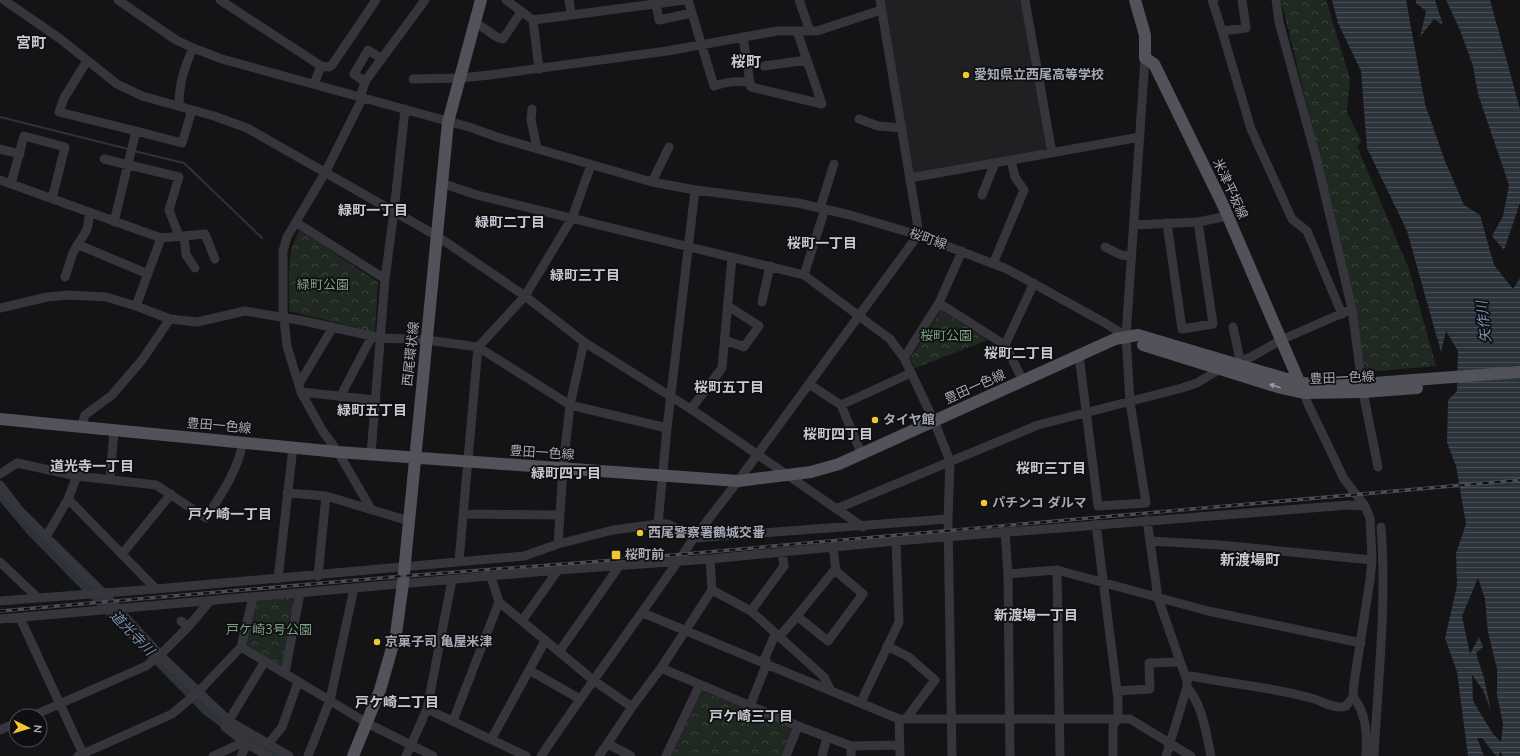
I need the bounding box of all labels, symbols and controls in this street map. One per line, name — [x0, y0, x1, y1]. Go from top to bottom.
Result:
district label: 宮町 — [16, 33, 46, 53]
district label: 桜町 — [731, 52, 761, 72]
place label: 愛知県立西尾高等学校 — [974, 66, 1104, 84]
marker: 愛知県立西尾高等学校 — [961, 70, 971, 80]
street label: 米津平坂線 — [1208, 156, 1252, 222]
district label: 緑町一丁目 — [338, 201, 408, 220]
district label: 緑町二丁目 — [475, 213, 545, 232]
street label: 桜町線 — [907, 224, 949, 254]
district label: 桜町一丁目 — [787, 234, 857, 253]
district label: 緑町三丁目 — [550, 266, 620, 285]
park label: 緑町公園 — [297, 276, 349, 294]
water label: 矢作川 — [1472, 298, 1496, 344]
street label: 西尾環状線 — [399, 321, 423, 387]
park label: 桜町公園 — [920, 327, 972, 345]
district label: 桜町二丁目 — [984, 344, 1054, 363]
street label: 豊田一色線 — [942, 366, 1008, 408]
street label: 豊田一色線 — [1309, 368, 1375, 388]
district label: 桜町五丁目 — [694, 378, 764, 397]
one-way arrow — [1269, 383, 1281, 389]
district label: 緑町五丁目 — [337, 401, 407, 420]
place label: タイヤ館 — [883, 411, 935, 429]
street label: 豊田一色線 — [186, 414, 252, 438]
marker: タイヤ館 — [870, 415, 880, 425]
district label: 桜町四丁目 — [803, 425, 873, 444]
street label: 豊田一色線 — [509, 442, 575, 464]
district label: 道光寺一丁目 — [50, 457, 134, 476]
district label: 桜町三丁目 — [1016, 459, 1086, 478]
district label: 緑町四丁目 — [531, 464, 601, 483]
place label: パチンコ ダルマ — [992, 494, 1087, 512]
marker: パチンコ ダルマ — [979, 498, 989, 508]
district label: 戸ケ崎一丁目 — [188, 505, 272, 524]
place label: 西尾警察署鶴城交番 — [648, 524, 765, 542]
marker: 西尾警察署鶴城交番 — [635, 528, 645, 538]
place label: 桜町前 — [625, 546, 664, 564]
marker: 桜町前 — [610, 549, 622, 561]
district label: 新渡場町 — [1220, 550, 1280, 570]
water label: 道光寺川 — [106, 606, 160, 661]
district label: 新渡場一丁目 — [994, 606, 1078, 625]
park label: 戸ケ崎3号公園 — [226, 621, 312, 639]
place label: 京菓子司 亀屋米津 — [385, 633, 493, 651]
marker: 京菓子司 亀屋米津 — [372, 637, 382, 647]
district label: 戸ケ崎二丁目 — [355, 693, 439, 712]
district label: 戸ケ崎三丁目 — [709, 707, 793, 726]
north arrow — [8, 708, 48, 748]
text: N — [30, 724, 45, 734]

